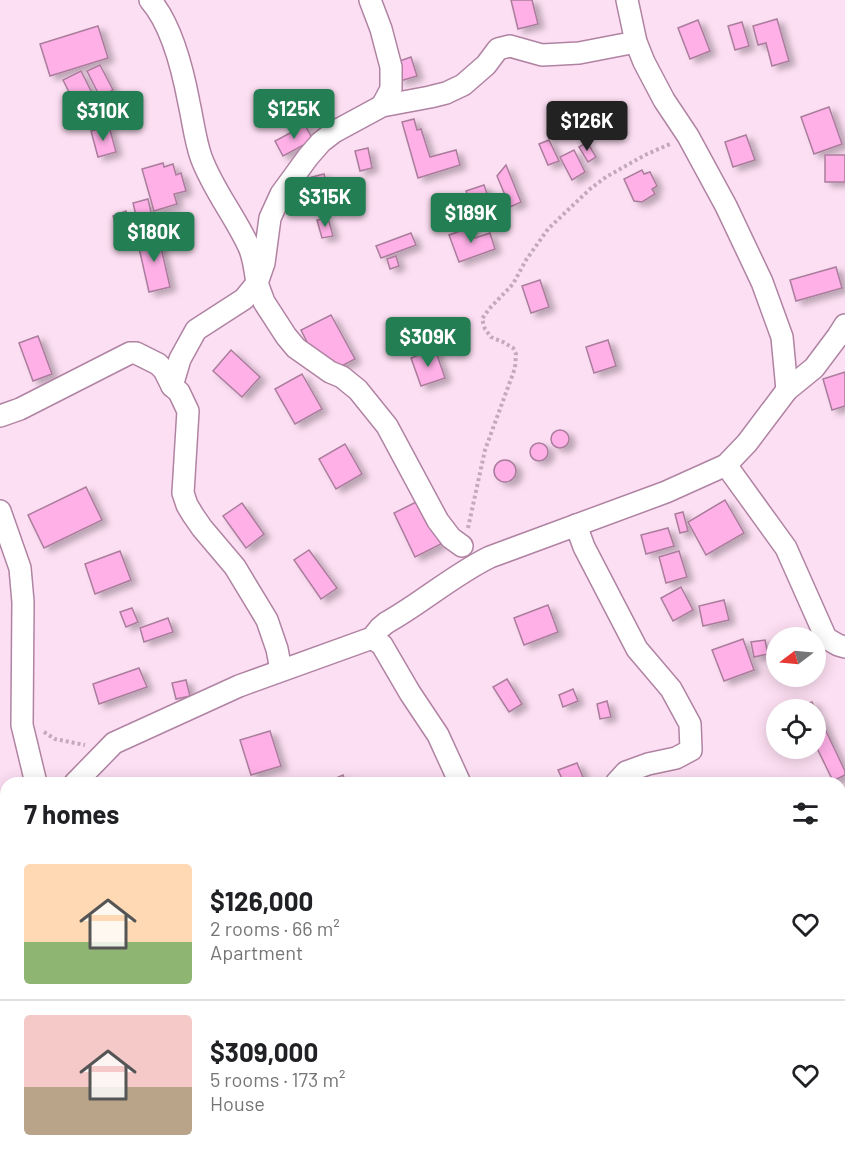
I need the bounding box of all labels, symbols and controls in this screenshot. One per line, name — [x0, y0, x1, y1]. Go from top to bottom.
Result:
pin: $125K — [252, 89, 336, 140]
pin: $310K — [61, 91, 145, 142]
text: $125K — [267, 96, 321, 120]
text: $310K — [76, 98, 130, 122]
pin: $126K — [545, 101, 629, 152]
text: $126K — [561, 108, 613, 132]
pin: $315K — [283, 177, 367, 228]
text: $315K — [299, 184, 351, 208]
pin: $189K — [429, 193, 513, 244]
text: $189K — [445, 200, 497, 224]
pin: $180K — [112, 212, 196, 263]
text: $180K — [127, 219, 181, 243]
pin: $309K — [386, 317, 470, 368]
text: $309K — [400, 324, 456, 348]
north arrow — [766, 627, 826, 687]
map controls — [766, 627, 826, 759]
button: locate — [766, 699, 826, 759]
icon: filters — [789, 797, 822, 830]
text: 7 homes — [24, 798, 119, 829]
text: $126,000 — [210, 885, 313, 916]
icon: home — [72, 888, 144, 960]
icon: heart — [789, 908, 822, 941]
text: 2 rooms · 66 m² — [210, 916, 340, 940]
text: Apartment — [210, 940, 303, 964]
text: $309,000 — [210, 1036, 318, 1067]
icon: home — [72, 1039, 144, 1111]
icon: heart — [789, 1059, 822, 1092]
text: 5 rooms · 173 m² — [210, 1067, 345, 1091]
text: House — [210, 1091, 265, 1115]

